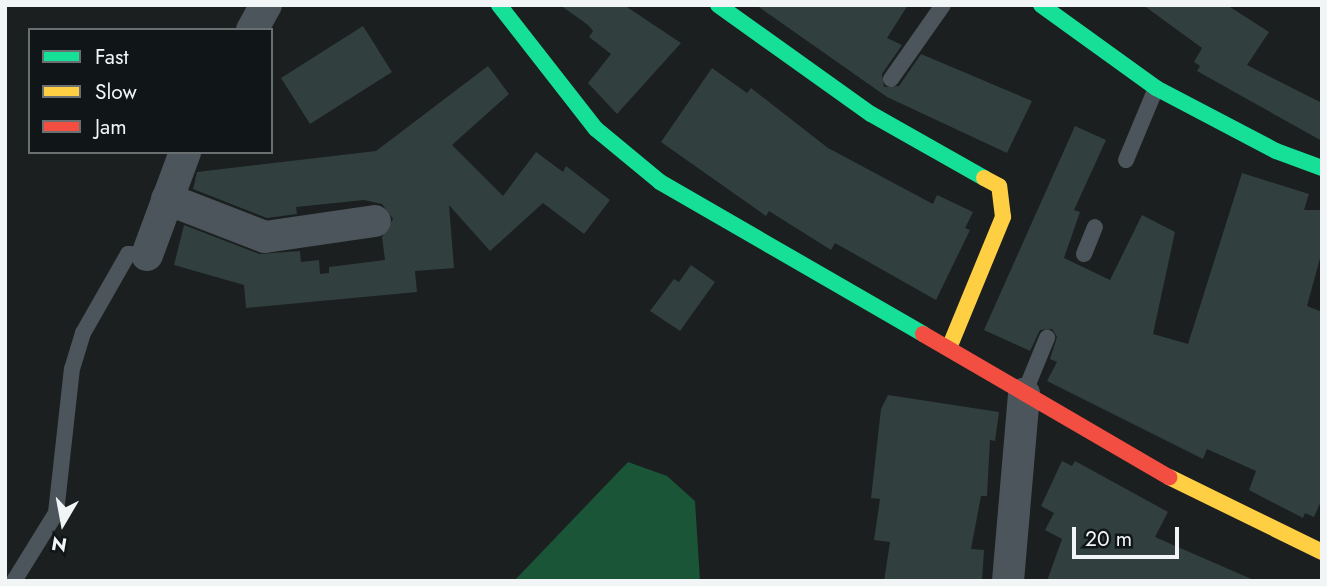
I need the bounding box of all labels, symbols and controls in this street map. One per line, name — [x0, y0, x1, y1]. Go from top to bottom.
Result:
legend — [28, 28, 273, 154]
text: Fast — [95, 42, 128, 72]
text: Slow — [95, 77, 137, 107]
text: Jam — [95, 112, 127, 142]
north arrow — [28, 488, 98, 558]
scale bar — [1075, 512, 1182, 556]
text: 20 m — [1085, 524, 1132, 554]
text: N — [49, 530, 69, 559]

